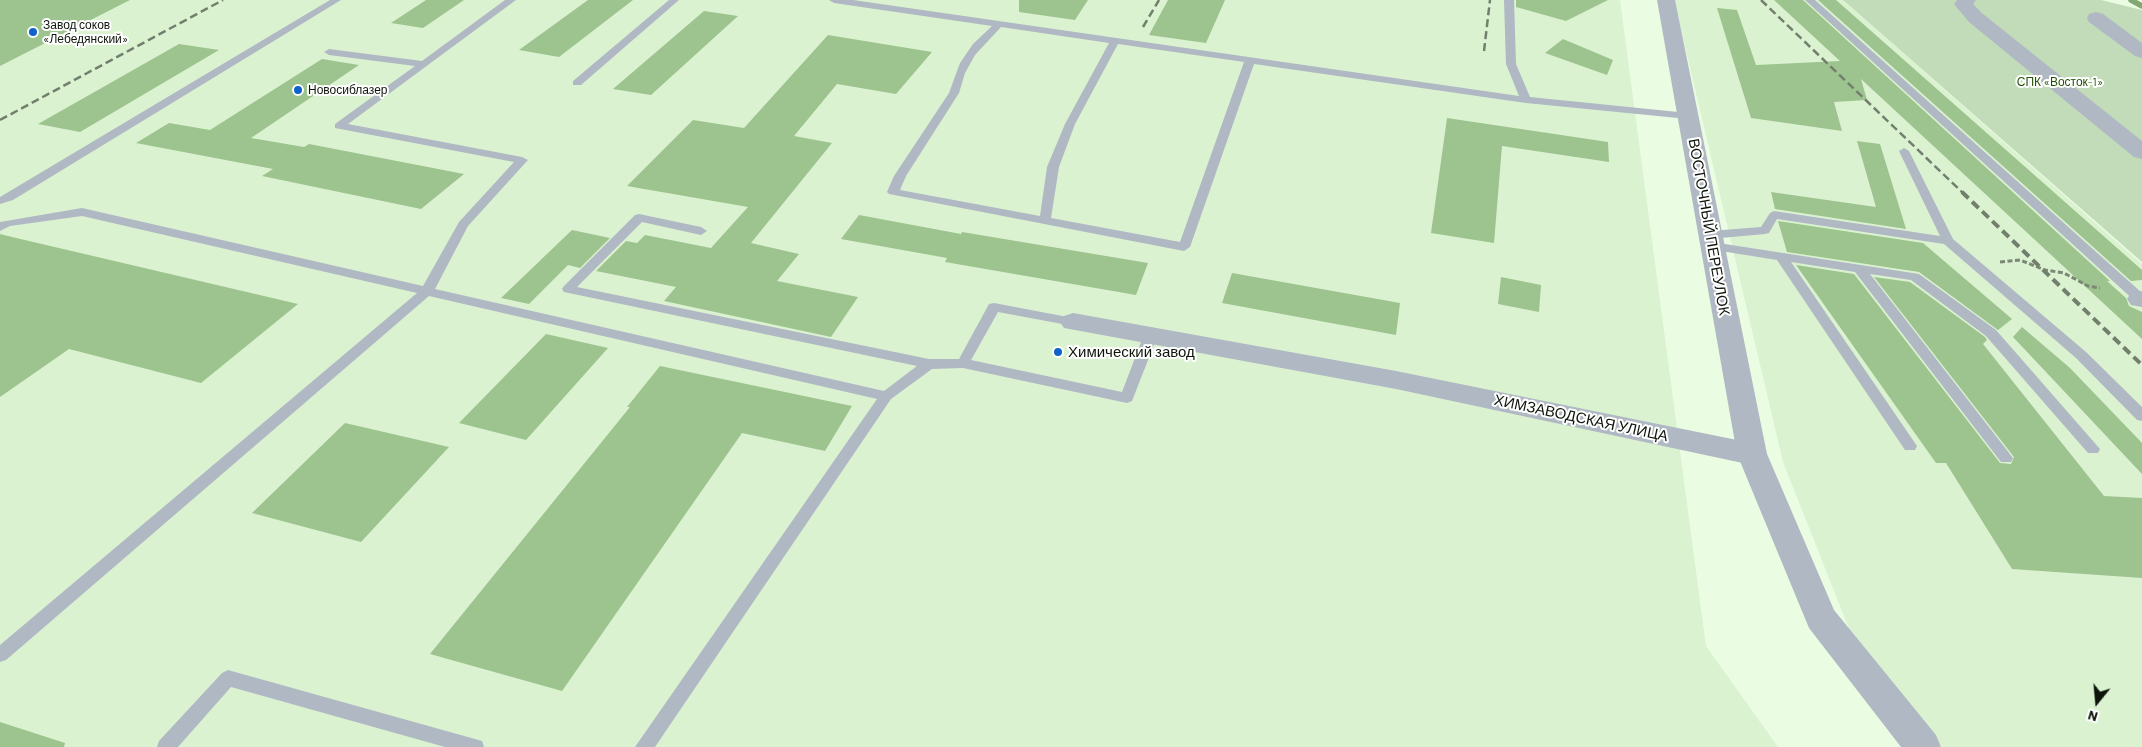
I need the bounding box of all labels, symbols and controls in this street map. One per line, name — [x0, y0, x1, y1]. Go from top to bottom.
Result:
place label: Завод соков «Лебедянский» — [43, 18, 128, 46]
marker: Завод соков «Лебедянский» — [27, 26, 39, 38]
park label: СПК «Восток-1» — [2017, 75, 2103, 89]
place label: Новосиблазер — [308, 83, 388, 97]
marker: Новосиблазер — [292, 84, 304, 96]
street label: ВОСТОЧНЫЙ ПЕРЕУЛОК — [1685, 137, 1733, 317]
place label: Химический завод — [1068, 343, 1195, 361]
marker: Химический завод — [1052, 346, 1064, 358]
street label: ХИМЗАВОДСКАЯ УЛИЦА — [1492, 391, 1670, 445]
north arrow — [2072, 677, 2122, 727]
text: N — [2086, 707, 2099, 726]

